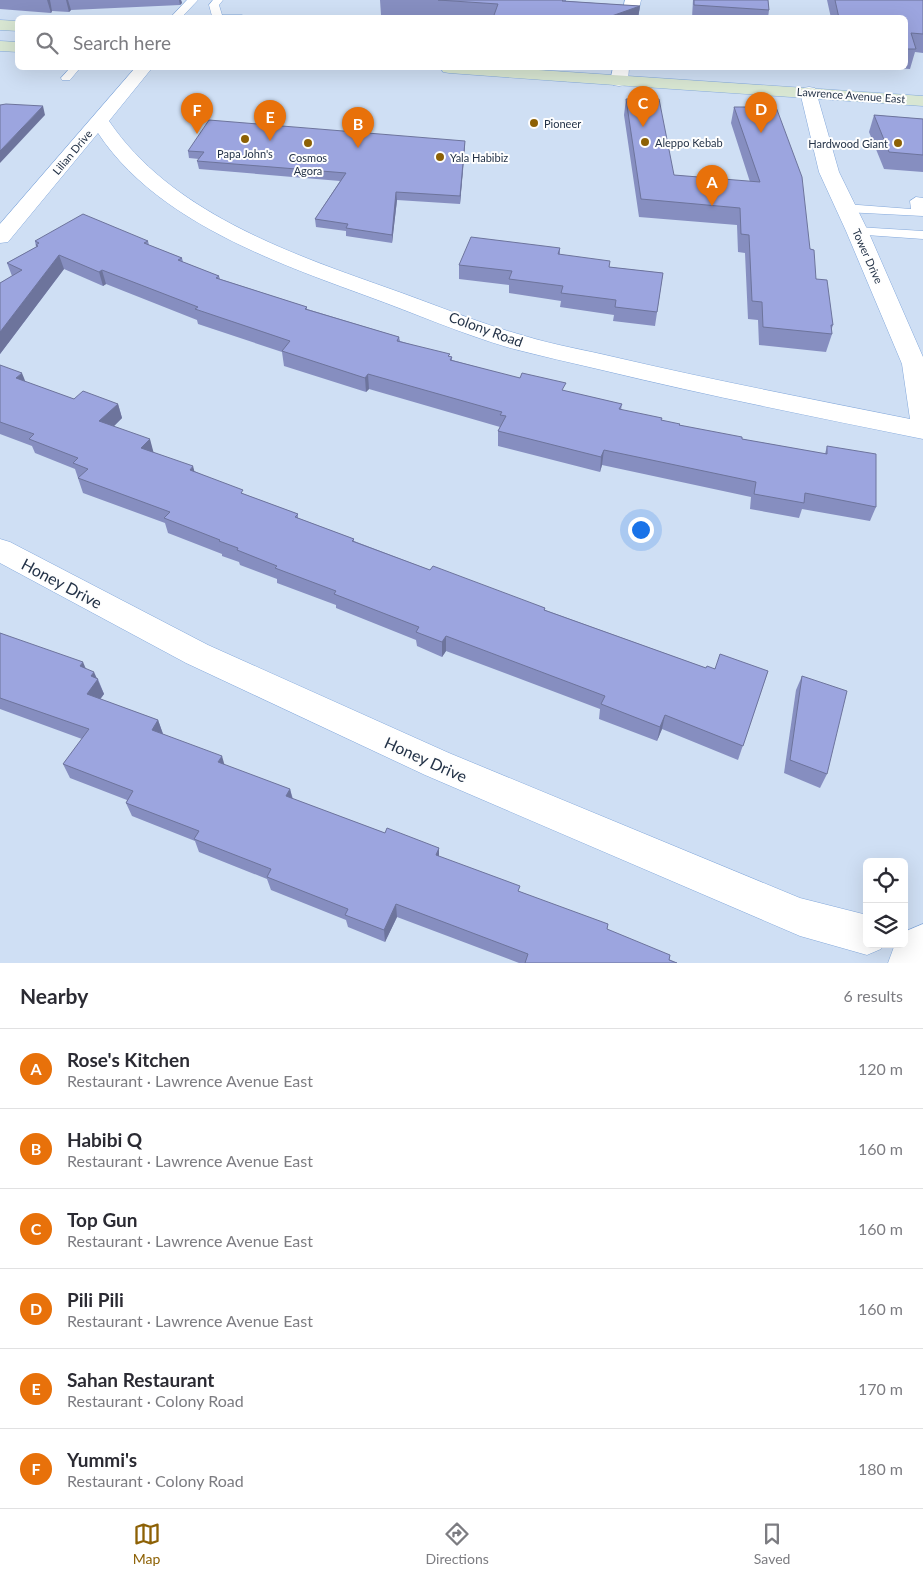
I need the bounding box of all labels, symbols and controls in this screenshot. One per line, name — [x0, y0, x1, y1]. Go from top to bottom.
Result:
search box — [15, 15, 908, 70]
icon: search — [33, 29, 61, 57]
text: Search here — [73, 31, 171, 54]
street label: Lawrence Avenue East — [796, 85, 906, 105]
pin: C — [627, 86, 659, 127]
pin: D — [745, 92, 777, 133]
pin: F — [181, 93, 213, 134]
pin: E — [254, 100, 286, 141]
pin: B — [342, 107, 374, 148]
marker: Pioneer — [528, 117, 540, 129]
place label: Pioneer — [544, 117, 581, 130]
street label: Lilian Drive — [50, 127, 95, 177]
marker: Papa John's — [239, 133, 251, 145]
marker: Aleppo Kebab — [639, 136, 651, 148]
place label: Aleppo Kebab — [655, 136, 723, 149]
marker: Cosmos Agora — [302, 137, 314, 149]
place label: Hardwood Giant — [808, 137, 888, 150]
marker: Hardwood Giant — [892, 137, 904, 149]
place label: Papa John's — [217, 147, 273, 160]
place label: Cosmos Agora — [289, 151, 327, 177]
marker: Yala Habibiz — [434, 151, 446, 163]
place label: Yala Habibiz — [450, 151, 508, 164]
pin: A — [696, 165, 728, 206]
street label: Tower Drive — [850, 227, 886, 286]
street label: Colony Road — [447, 308, 525, 350]
your location — [628, 517, 654, 543]
street label: Honey Drive — [19, 554, 105, 612]
street label: Honey Drive — [382, 732, 470, 786]
map controls — [863, 858, 908, 948]
button: locate — [863, 858, 908, 903]
button: layers — [863, 903, 908, 948]
text: Nearby — [20, 983, 88, 1008]
text: 6 results — [843, 986, 903, 1005]
text: Rose's Kitchen — [67, 1048, 190, 1071]
text: A — [30, 1059, 42, 1078]
text: 120 m — [858, 1059, 903, 1078]
text: Restaurant · Lawrence Avenue East — [67, 1071, 313, 1090]
text: Habibi Q — [67, 1128, 142, 1151]
text: B — [31, 1139, 41, 1158]
text: 160 m — [858, 1139, 903, 1158]
text: Restaurant · Lawrence Avenue East — [67, 1151, 313, 1170]
text: Top Gun — [67, 1208, 138, 1231]
text: C — [31, 1219, 41, 1238]
text: 160 m — [858, 1219, 903, 1238]
text: Restaurant · Lawrence Avenue East — [67, 1231, 313, 1250]
text: Pili Pili — [67, 1288, 124, 1311]
text: D — [30, 1299, 42, 1318]
text: 160 m — [858, 1299, 903, 1318]
text: Restaurant · Lawrence Avenue East — [67, 1311, 313, 1330]
text: Sahan Restaurant — [67, 1368, 214, 1391]
text: E — [31, 1379, 41, 1398]
text: 170 m — [858, 1379, 903, 1398]
text: Restaurant · Colony Road — [67, 1391, 244, 1410]
text: Yummi's — [67, 1448, 137, 1471]
text: F — [31, 1459, 41, 1478]
text: 180 m — [858, 1459, 903, 1478]
text: Restaurant · Colony Road — [67, 1471, 244, 1490]
tab: Map — [133, 1520, 161, 1567]
tab: Directions — [426, 1520, 489, 1567]
tab: Saved — [754, 1520, 790, 1567]

